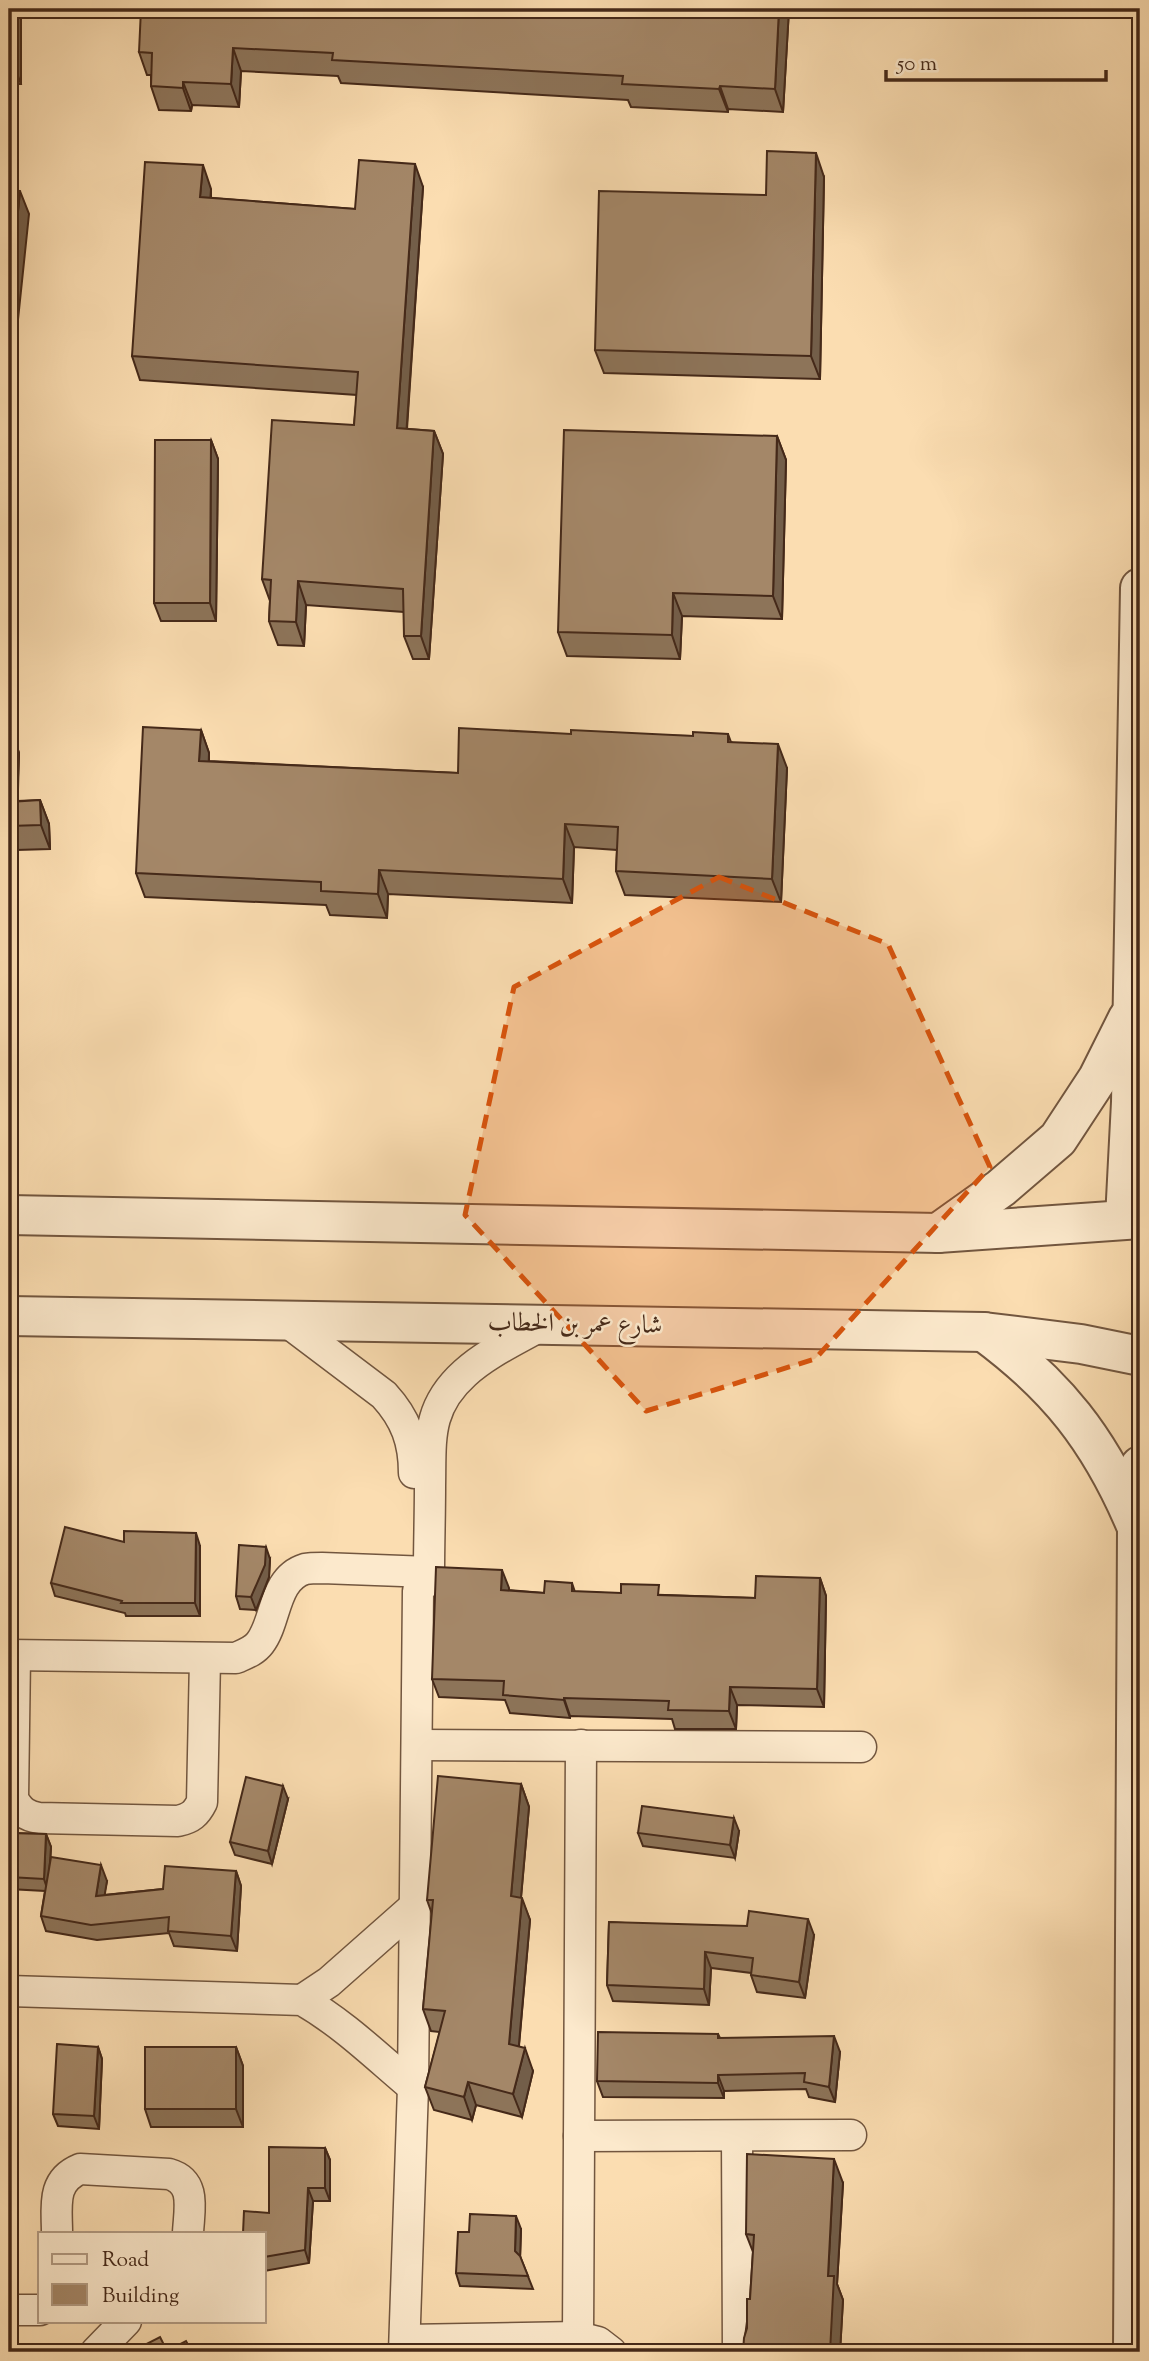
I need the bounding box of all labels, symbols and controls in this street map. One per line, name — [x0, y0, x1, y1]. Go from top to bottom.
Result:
scale bar — [886, 38, 1107, 82]
text: 50 m — [896, 50, 937, 80]
street label: شارع عمر بن الخطاب — [487, 1305, 663, 1346]
legend — [38, 2232, 266, 2322]
text: Road — [102, 2246, 149, 2276]
text: Building — [102, 2282, 179, 2312]

